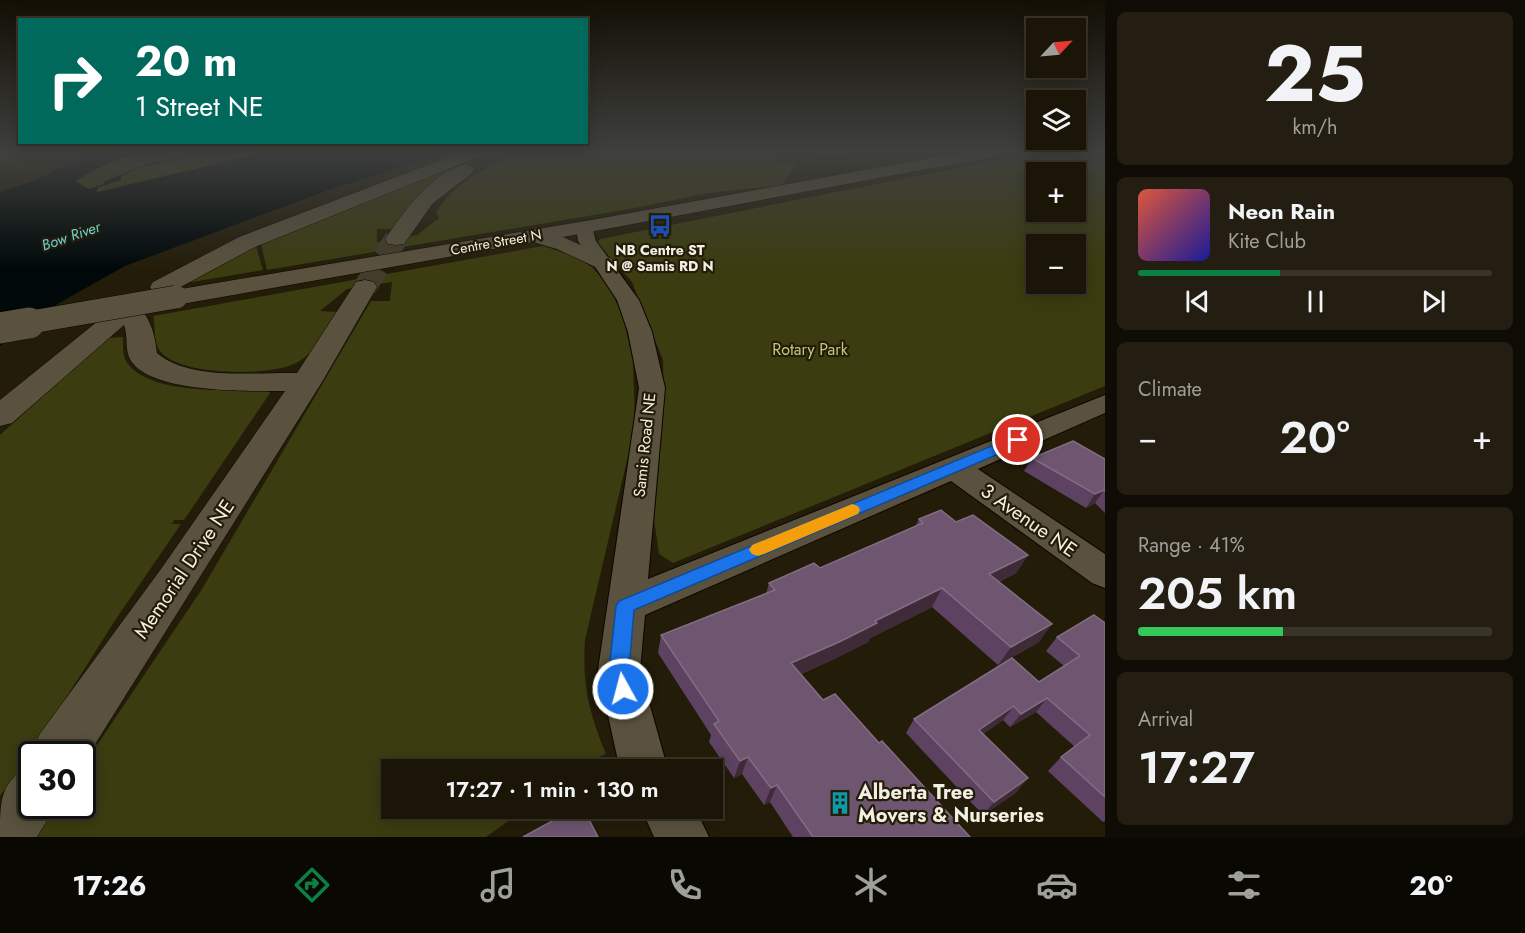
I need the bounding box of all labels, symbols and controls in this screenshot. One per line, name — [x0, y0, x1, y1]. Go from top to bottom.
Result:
north arrow — [1026, 18, 1086, 78]
map controls — [1026, 18, 1086, 294]
text: 25 — [1264, 18, 1366, 130]
text: 20 m — [135, 31, 237, 92]
icon: right — [36, 42, 114, 120]
text: 1 Street NE — [135, 87, 264, 126]
button: layers — [1026, 90, 1086, 150]
text: km/h — [1292, 113, 1338, 142]
button: + — [1026, 162, 1086, 222]
text: Neon Rain — [1228, 195, 1335, 227]
bus stop icon: NB Centre ST N @ Samis RD N — [647, 213, 673, 239]
water label: Bow River — [39, 215, 104, 256]
street label: Centre Street N — [449, 224, 543, 260]
text: Kite Club — [1228, 227, 1306, 256]
button: − — [1026, 234, 1086, 294]
place label: NB Centre ST N @ Samis RD N — [606, 240, 714, 276]
icon: previous — [1181, 285, 1214, 318]
icon: pause — [1299, 285, 1332, 318]
icon: next — [1417, 285, 1450, 318]
park label: Rotary Park — [772, 338, 849, 361]
text: Climate — [1138, 375, 1202, 404]
street label: Samis Road NE — [628, 392, 661, 498]
text: 20° — [1279, 405, 1350, 470]
pin — [992, 414, 1043, 465]
text: − — [1138, 414, 1157, 461]
text: + — [1472, 414, 1492, 461]
icon: arrive — [1001, 423, 1034, 456]
street label: 3 Avenue NE — [975, 476, 1083, 564]
street label: Memorial Drive NE — [127, 494, 242, 645]
text: Range · 41% — [1138, 531, 1245, 560]
text: 205 km — [1138, 561, 1297, 626]
position arrow — [591, 657, 655, 721]
text: Arrival — [1138, 705, 1193, 734]
text: 17:27 — [1138, 735, 1255, 800]
speed limit sign: 30 — [18, 741, 96, 819]
text: 17:27 · 1 min · 130 m — [445, 773, 659, 805]
place label: Alberta Tree Movers & Nurseries — [857, 778, 1044, 830]
building icon: Alberta Tree Movers & Nurseries — [827, 790, 853, 816]
icon: directions — [291, 864, 333, 906]
icon: music — [477, 864, 519, 906]
icon: phone — [664, 864, 706, 906]
icon: climate — [850, 864, 892, 906]
icon: car — [1036, 864, 1078, 906]
icon: filters — [1223, 864, 1265, 906]
text: 17:26 — [72, 866, 147, 905]
text: 20° — [1409, 866, 1453, 905]

